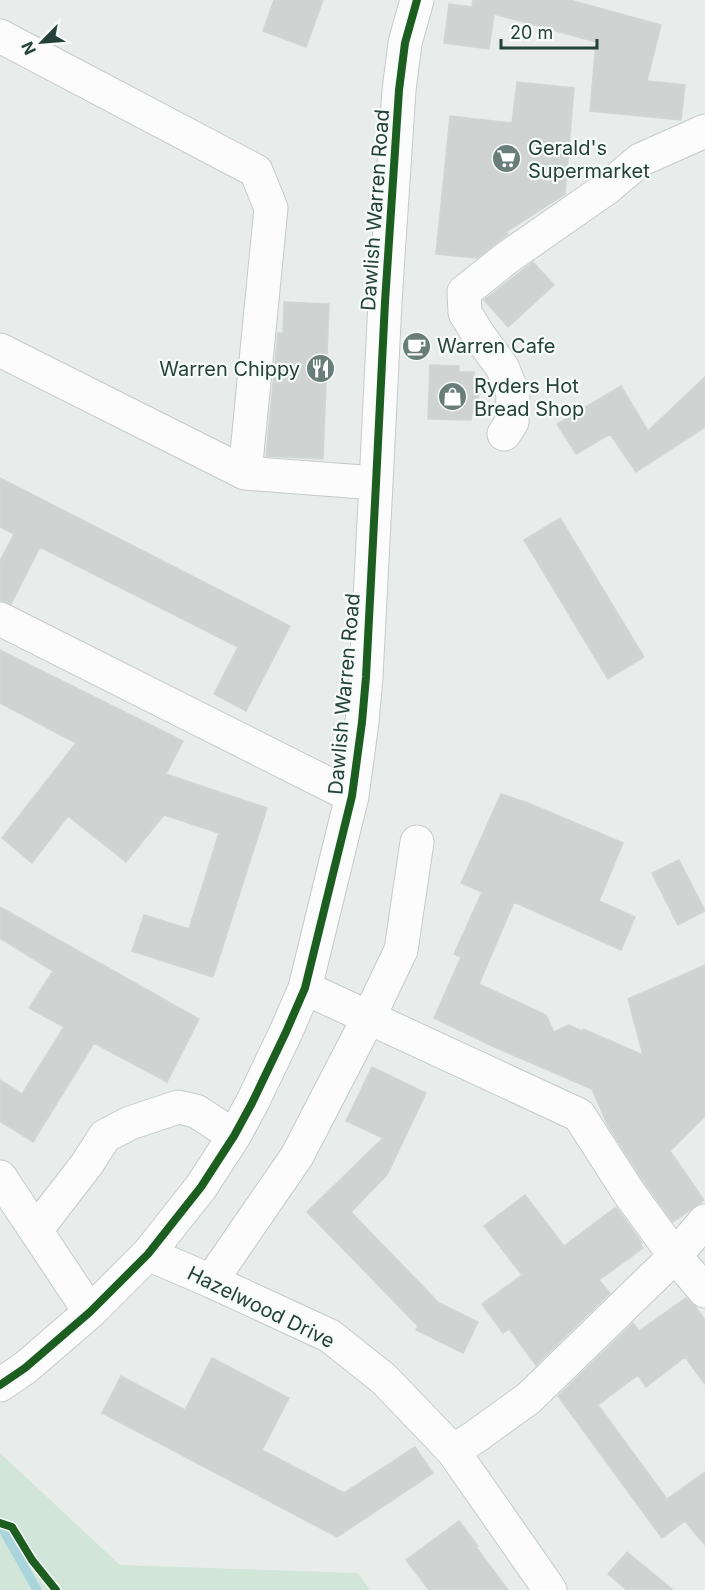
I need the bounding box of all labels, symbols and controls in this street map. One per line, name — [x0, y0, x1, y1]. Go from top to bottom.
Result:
north arrow — [12, 12, 72, 72]
scale bar — [501, 12, 597, 50]
text: 20 m — [510, 22, 553, 43]
text: N — [17, 39, 40, 58]
street label: Dawlish Warren Road — [356, 108, 394, 312]
place label: Gerald's Supermarket — [528, 136, 650, 183]
supermarket icon: Gerald's Supermarket — [491, 143, 523, 175]
cafe icon: Warren Cafe — [400, 330, 432, 362]
place label: Warren Cafe — [437, 334, 555, 358]
restaurant icon: Warren Chippy — [305, 353, 337, 385]
place label: Warren Chippy — [159, 357, 300, 381]
place label: Ryders Hot Bread Shop — [474, 374, 584, 421]
shop icon: Ryders Hot Bread Shop — [437, 381, 469, 413]
street label: Dawlish Warren Road — [323, 592, 365, 796]
street label: Hazelwood Drive — [183, 1261, 339, 1353]

